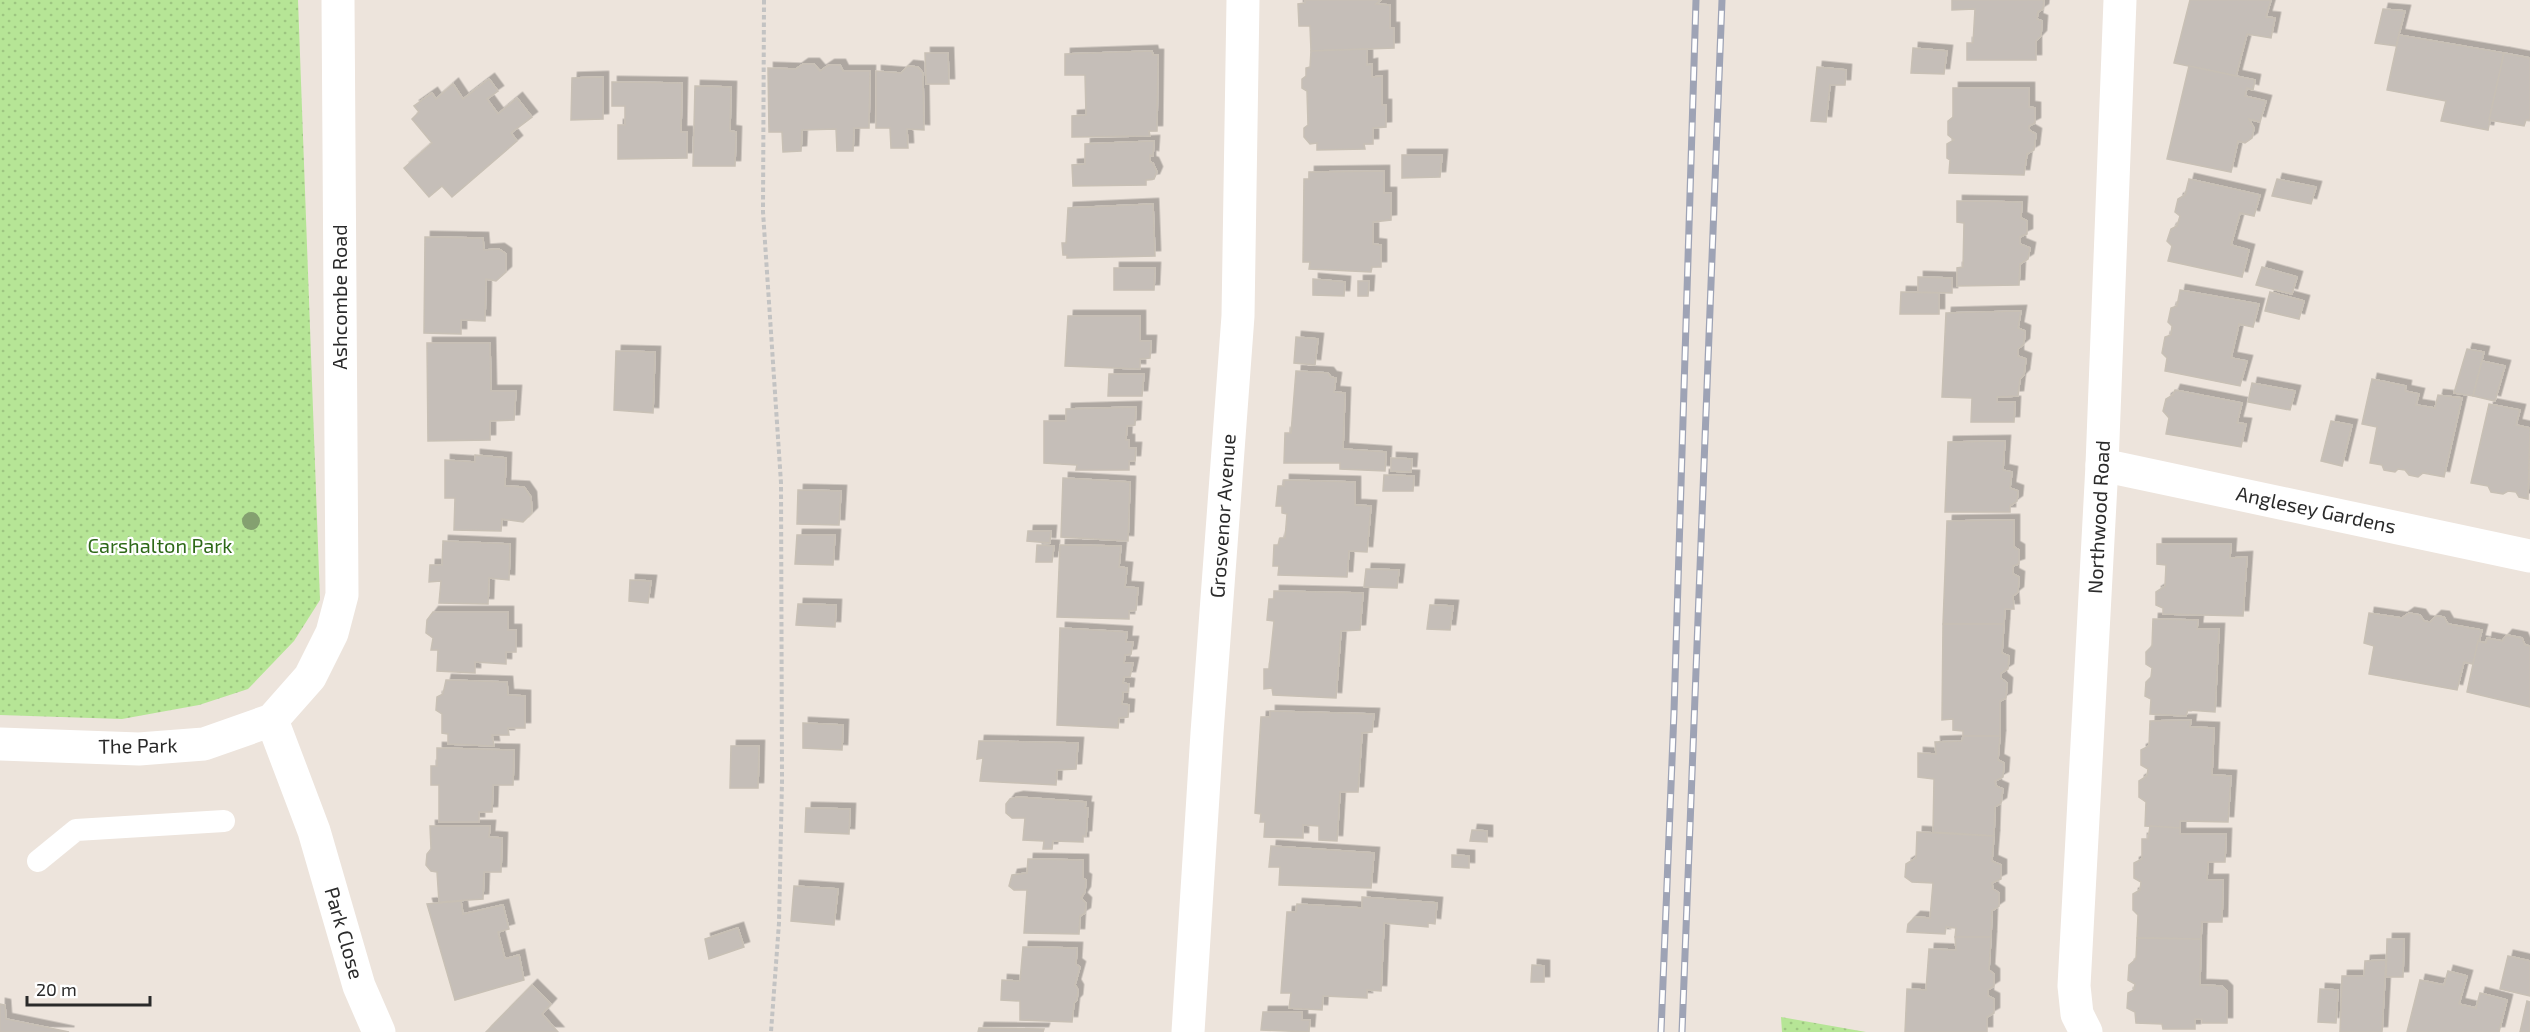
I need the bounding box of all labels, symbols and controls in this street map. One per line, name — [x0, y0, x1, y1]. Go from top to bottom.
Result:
street label: Ashcombe Road — [327, 224, 351, 370]
street label: Grosvenor Avenue — [1204, 433, 1240, 599]
street label: Northwood Road — [2082, 440, 2114, 594]
street label: Anglesey Gardens — [2234, 480, 2398, 538]
park label: Carshalton Park — [88, 533, 232, 557]
street label: The Park — [98, 732, 178, 758]
street label: Park Close — [320, 884, 370, 982]
scale bar — [27, 969, 150, 1007]
text: 20 m — [36, 978, 77, 1000]

